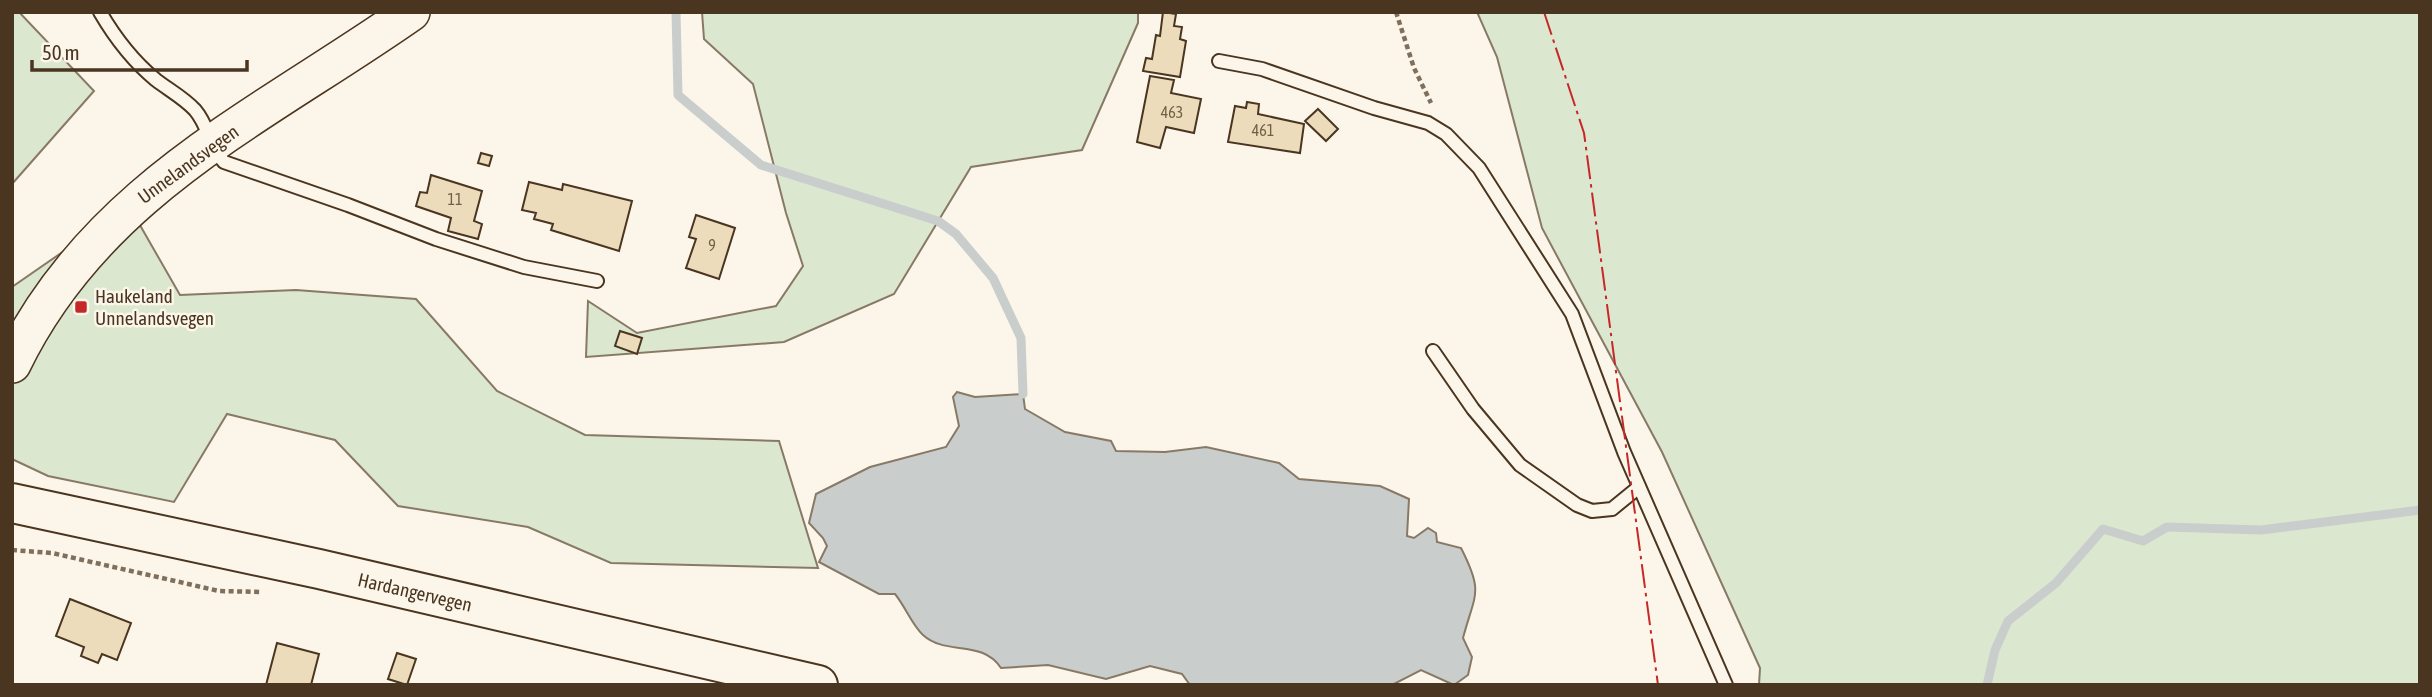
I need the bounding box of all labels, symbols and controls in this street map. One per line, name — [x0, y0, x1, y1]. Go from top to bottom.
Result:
scale bar — [32, 28, 247, 72]
text: 50 m — [42, 40, 80, 64]
house number: 463 — [1161, 103, 1183, 121]
street label: Unnelandsvegen — [133, 120, 243, 208]
house number: 461 — [1252, 121, 1274, 139]
house number: 11 — [447, 190, 463, 208]
house number: 9 — [708, 236, 716, 254]
place label: Haukeland Unnelandsvegen — [95, 285, 214, 329]
marker: Haukeland Unnelandsvegen — [73, 299, 89, 315]
street label: Hardangervegen — [356, 568, 474, 616]

